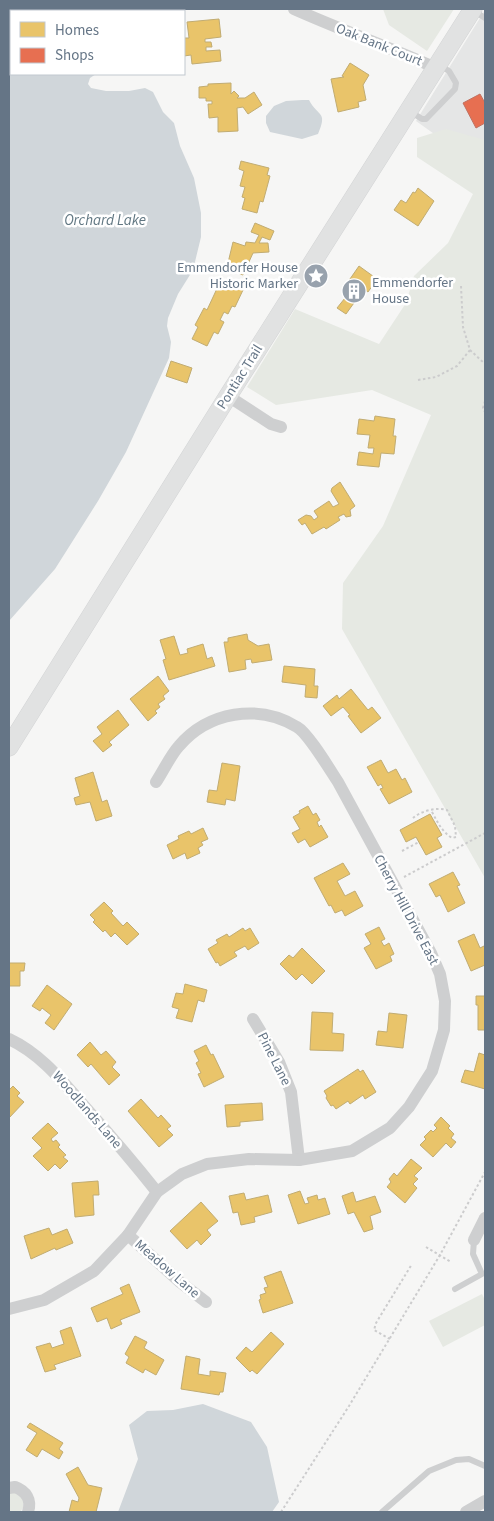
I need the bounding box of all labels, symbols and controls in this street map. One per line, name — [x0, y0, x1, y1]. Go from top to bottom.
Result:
legend — [10, 10, 185, 75]
street label: Oak Bank Court — [333, 19, 425, 72]
text: Homes — [55, 20, 99, 41]
text: Shops — [55, 45, 94, 66]
water label: Orchard Lake — [64, 210, 146, 231]
place label: Emmendorfer House Historic Marker — [177, 258, 298, 294]
place icon: Emmendorfer House Historic Marker — [303, 263, 329, 289]
place label: Emmendorfer House — [372, 273, 453, 309]
building icon: Emmendorfer House — [341, 278, 367, 304]
street label: Pontiac Trail — [212, 341, 268, 413]
street label: Cherry Hill Drive East — [368, 851, 444, 969]
street label: Pine Lane — [252, 1029, 296, 1089]
street label: Woodlands Lane — [48, 1067, 126, 1153]
street label: Meadow Lane — [130, 1235, 204, 1303]

